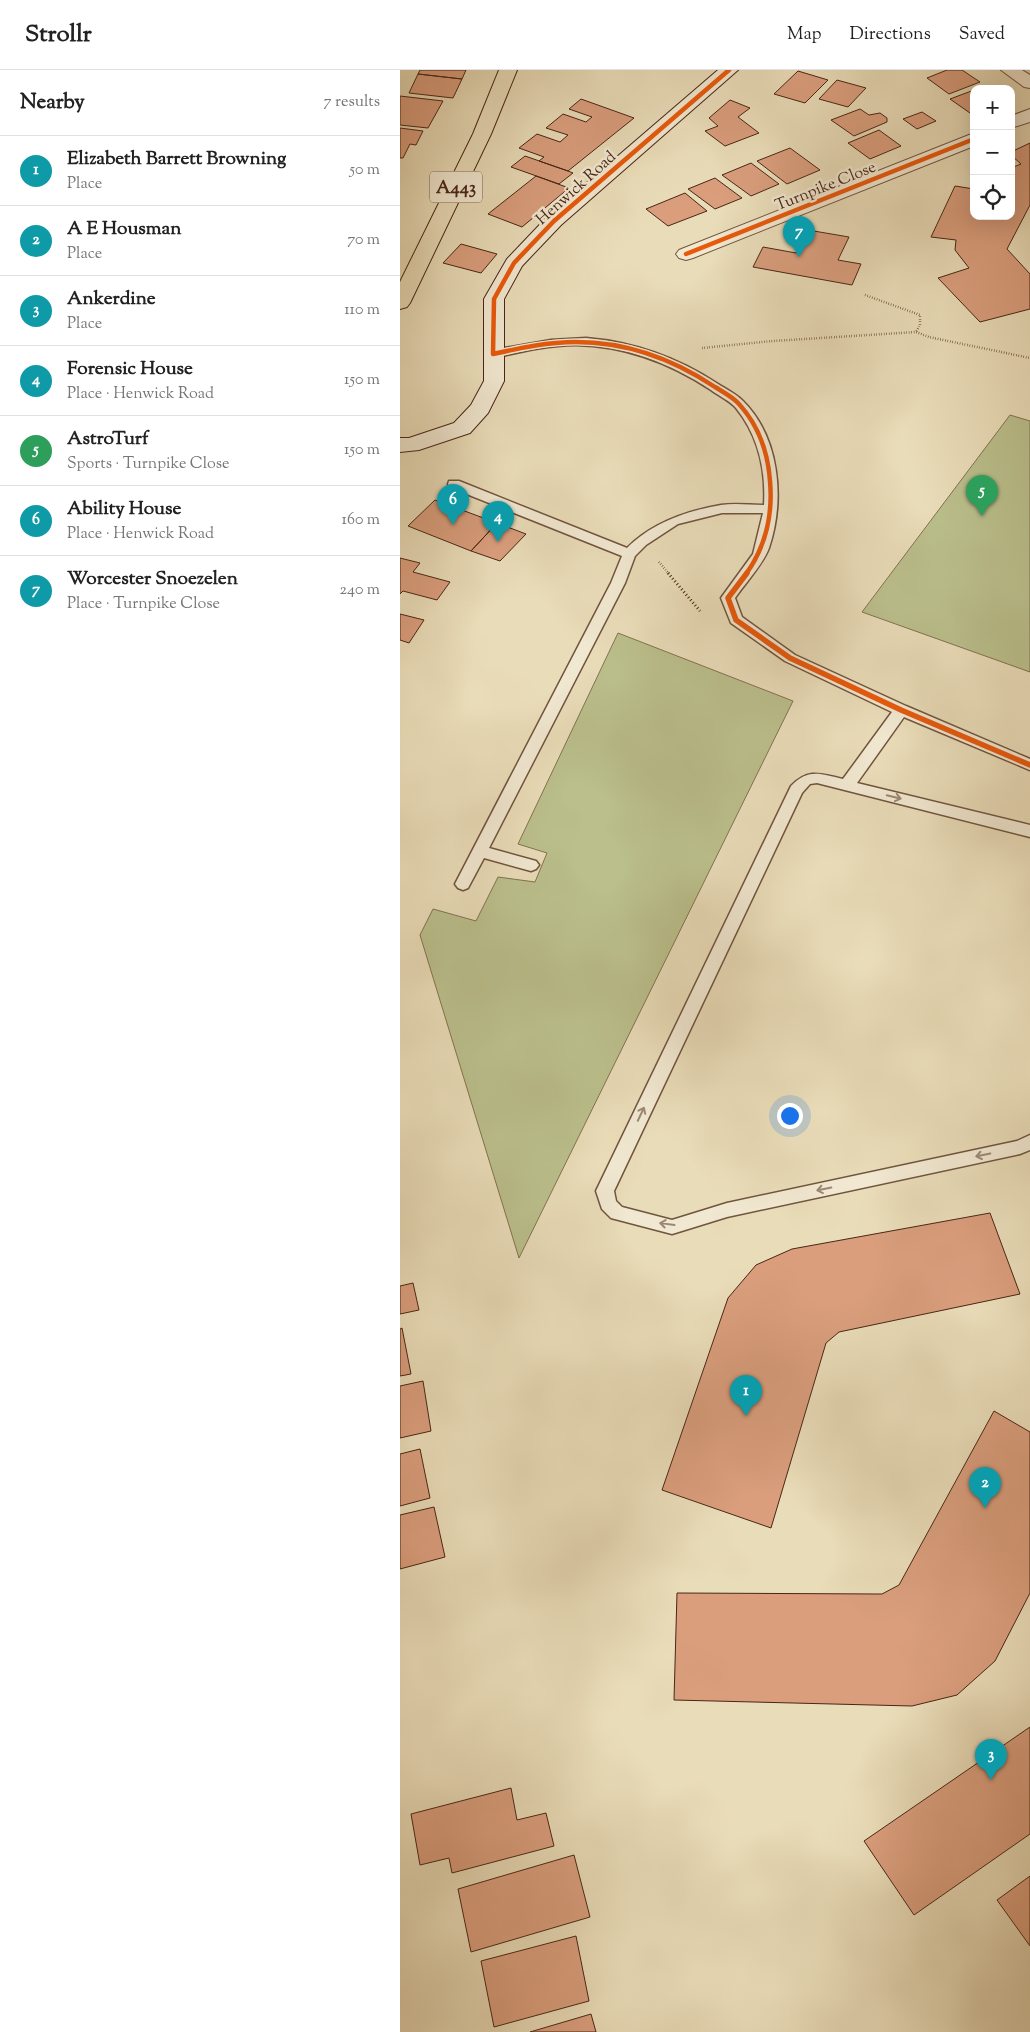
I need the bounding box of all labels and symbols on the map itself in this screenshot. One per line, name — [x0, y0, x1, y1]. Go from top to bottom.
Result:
street label: Henwick Road — [532, 147, 622, 231]
street label: Turnpike Close — [772, 157, 880, 218]
road number: A443 — [430, 171, 482, 202]
pin: 7 — [783, 216, 815, 257]
pin: 5 — [966, 475, 998, 516]
pin: 6 — [437, 484, 469, 525]
pin: 4 — [482, 501, 514, 542]
one-way arrow — [885, 793, 901, 802]
your location — [777, 1103, 803, 1129]
one-way arrow — [637, 1107, 647, 1122]
one-way arrow — [976, 1151, 992, 1160]
one-way arrow — [817, 1185, 833, 1194]
one-way arrow — [659, 1219, 675, 1229]
pin: 1 — [730, 1375, 762, 1416]
pin: 2 — [969, 1467, 1001, 1508]
pin: 3 — [975, 1739, 1007, 1780]

